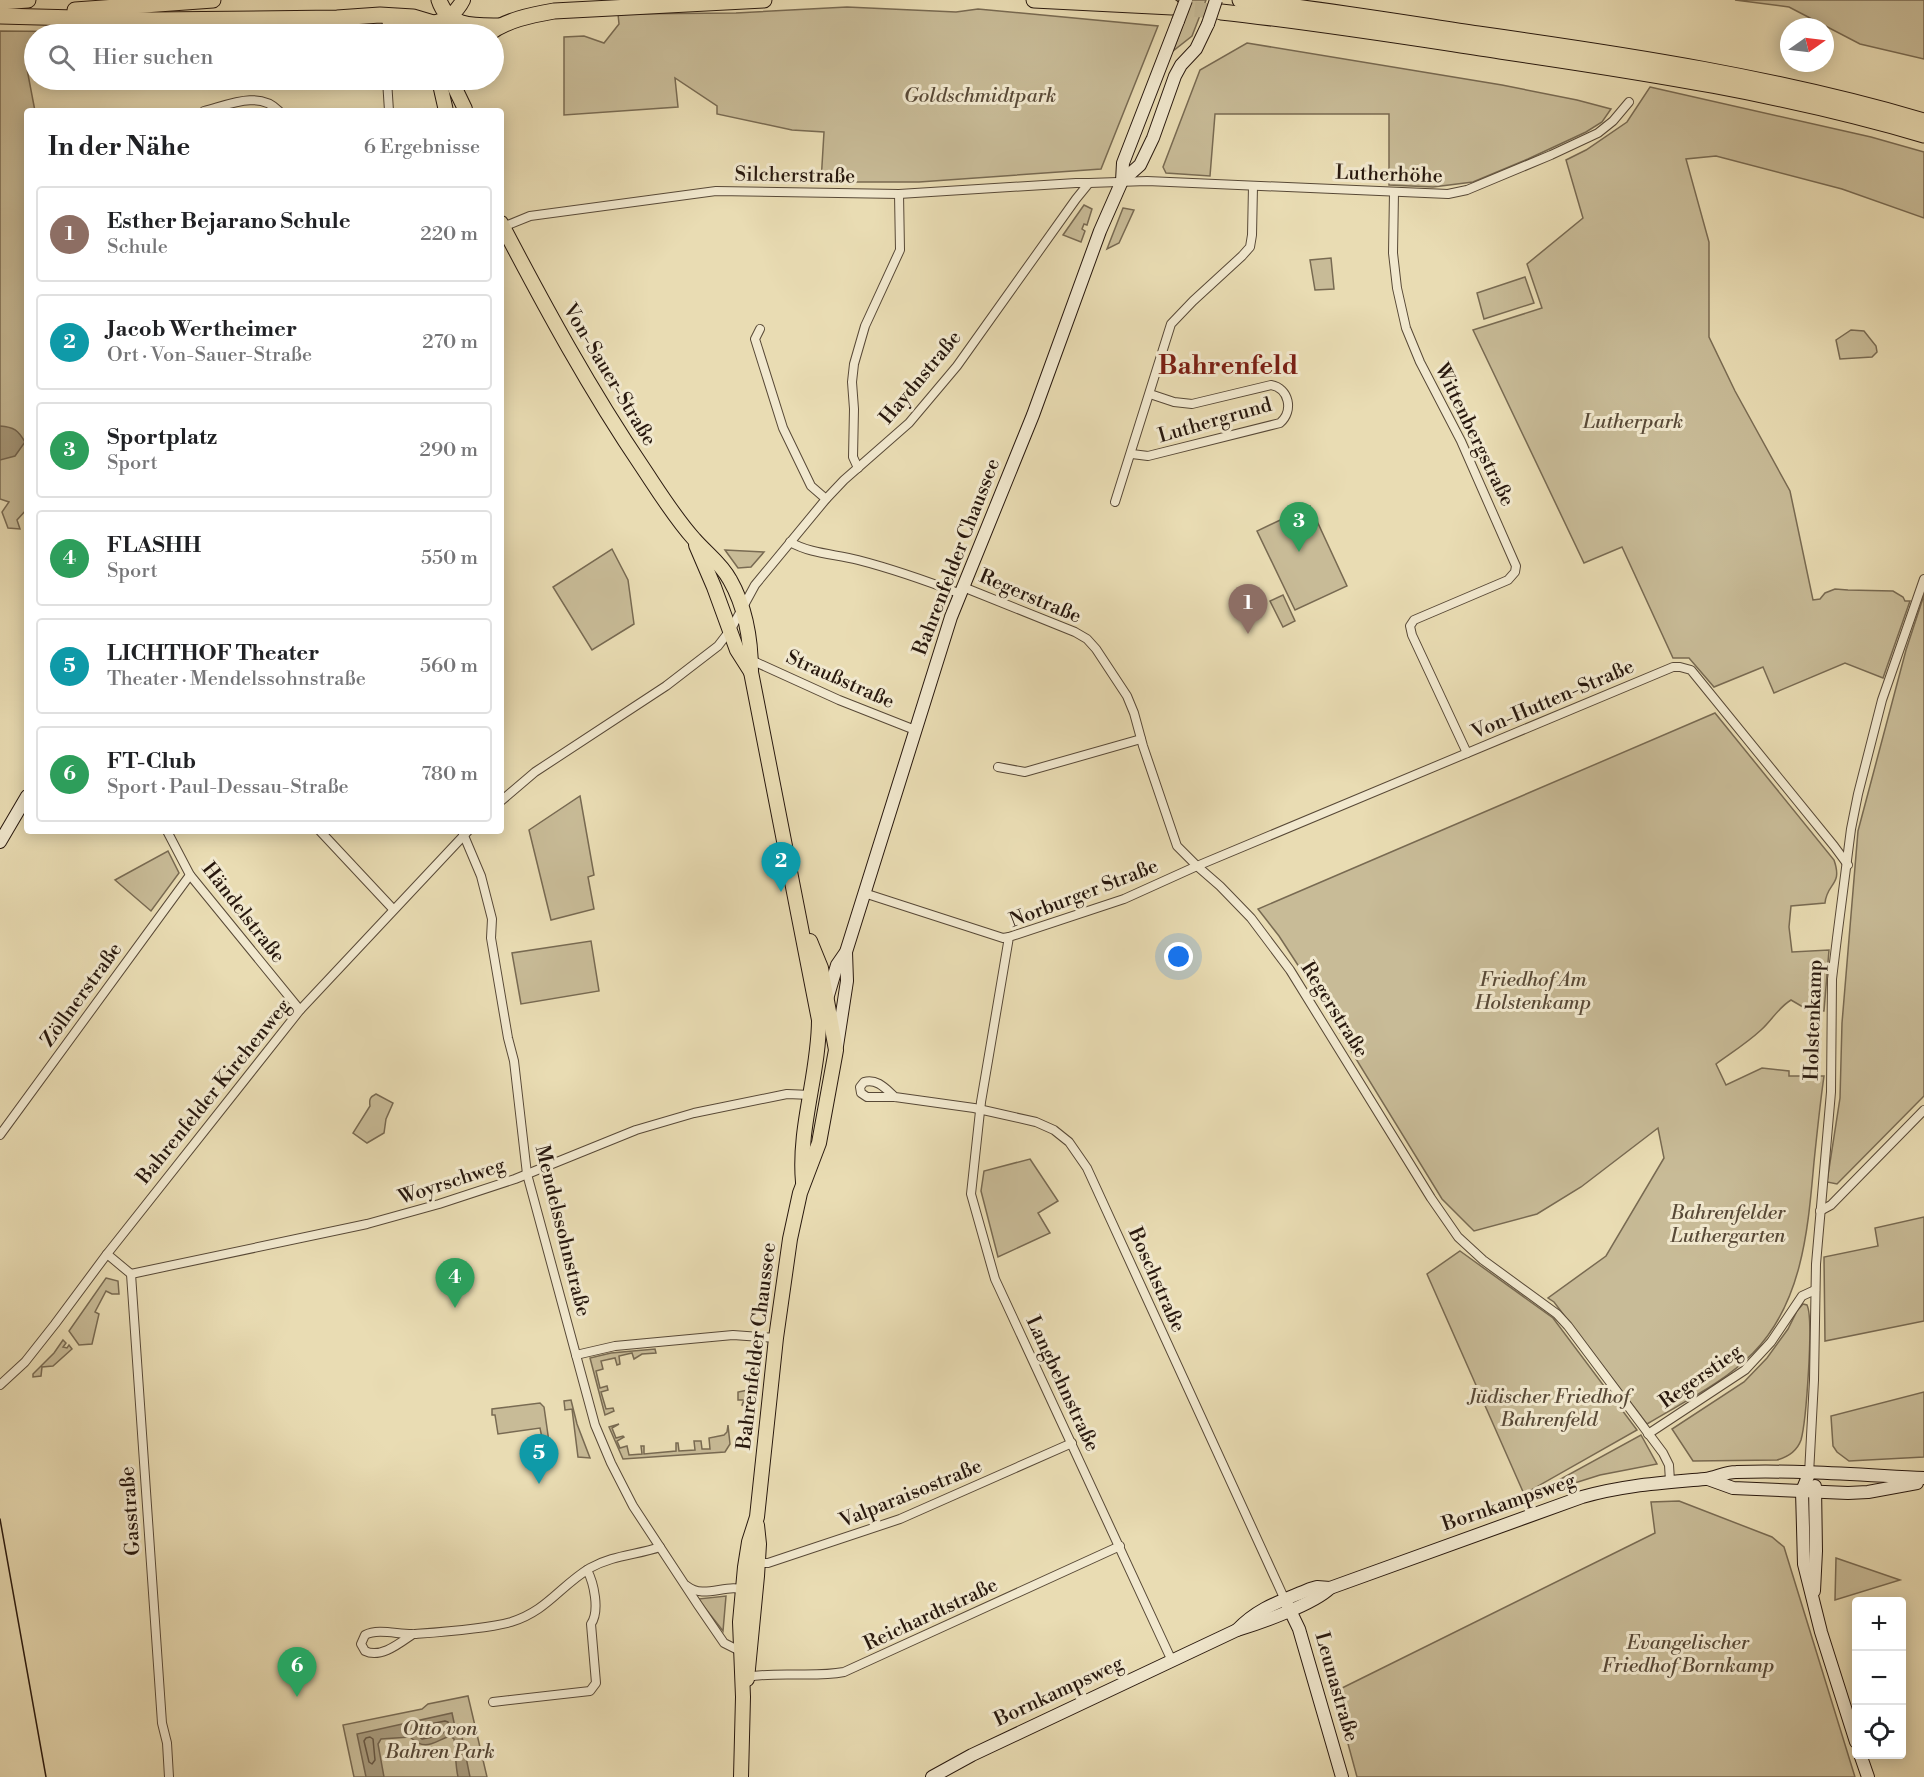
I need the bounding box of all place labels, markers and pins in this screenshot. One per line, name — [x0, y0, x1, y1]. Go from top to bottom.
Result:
pin: 3 — [1280, 502, 1318, 552]
pin: 1 — [1228, 584, 1268, 634]
pin: 2 — [762, 842, 800, 892]
pin: 4 — [436, 1258, 474, 1308]
pin: 5 — [520, 1434, 558, 1484]
pin: 6 — [278, 1648, 316, 1697]

